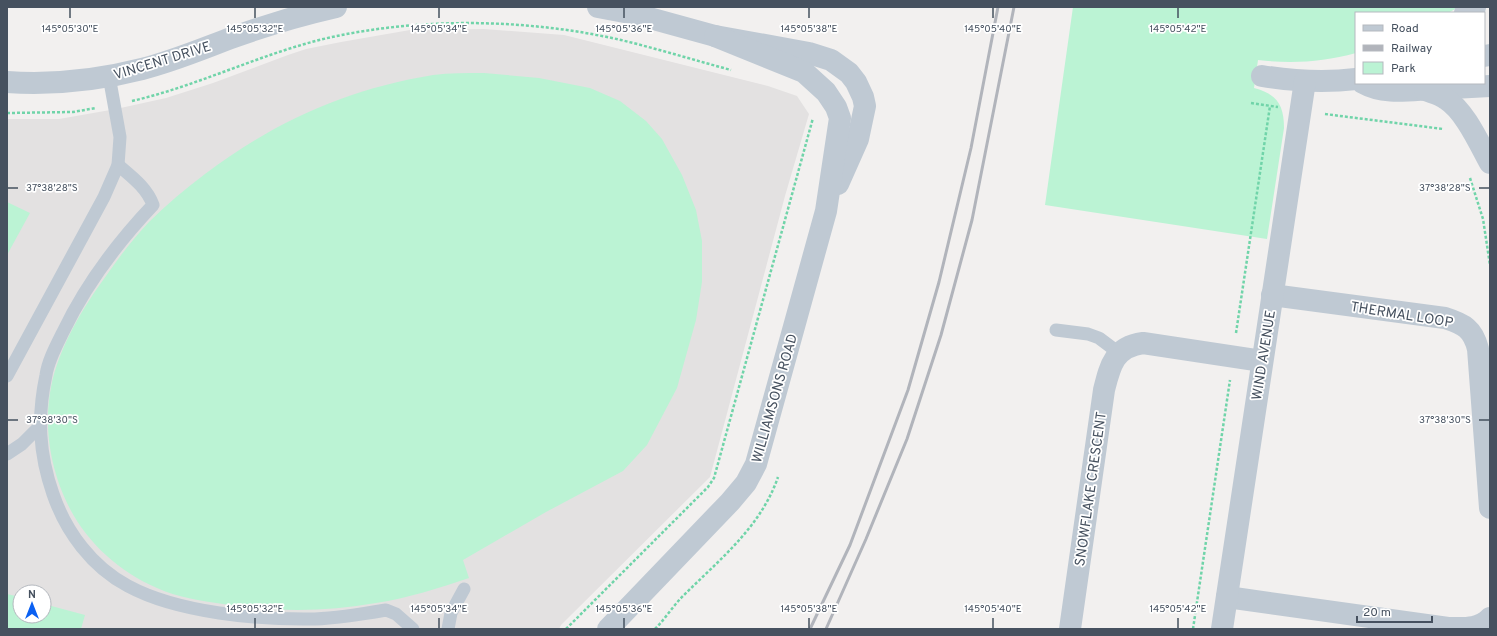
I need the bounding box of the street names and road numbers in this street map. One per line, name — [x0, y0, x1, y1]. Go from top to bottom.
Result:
street label: VINCENT DRIVE — [112, 39, 213, 84]
street label: THERMAL LOOP — [1349, 299, 1454, 332]
street label: WIND AVENUE — [1249, 309, 1280, 402]
street label: WILLIAMSONS ROAD — [749, 332, 802, 465]
street label: SNOWFLAKE CRESCENT — [1072, 411, 1111, 568]

